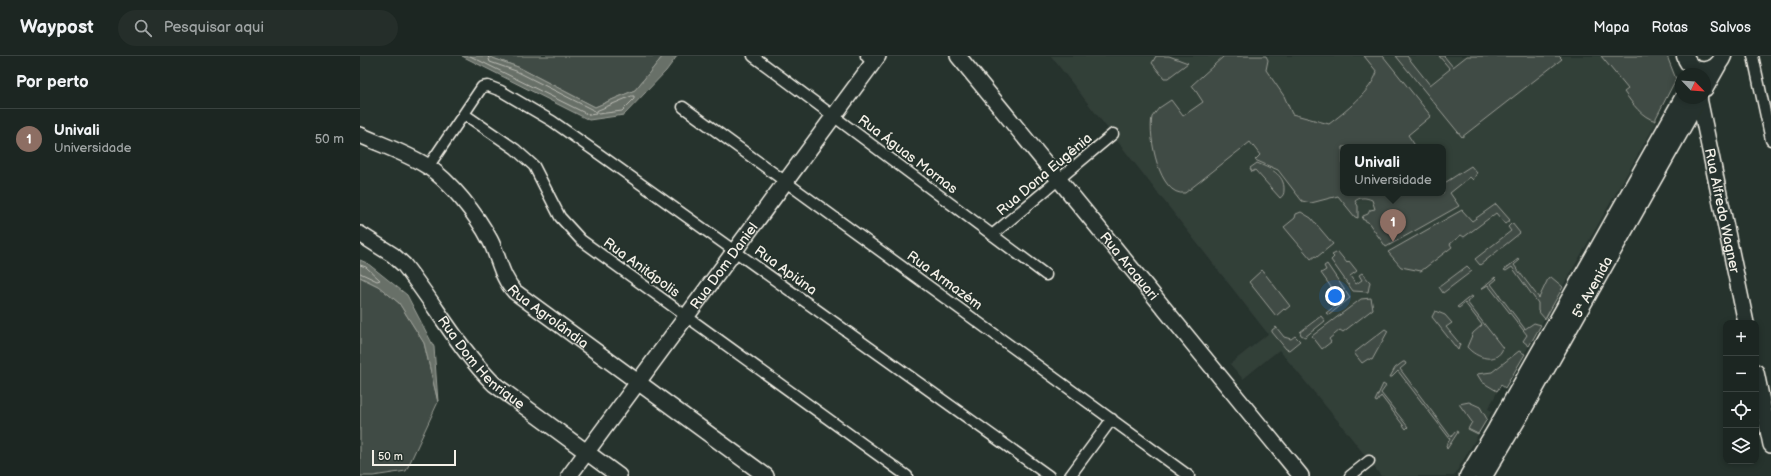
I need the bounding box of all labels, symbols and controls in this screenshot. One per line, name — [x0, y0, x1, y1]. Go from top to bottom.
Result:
search box — [118, 10, 398, 46]
text: Waypost — [20, 16, 94, 39]
icon: search — [132, 17, 154, 39]
text: Pesquisar aqui — [164, 18, 264, 37]
text: Mapa — [1593, 19, 1630, 36]
text: Rotas — [1652, 19, 1688, 36]
text: Salvos — [1710, 19, 1751, 36]
north arrow — [1675, 68, 1711, 104]
text: Por perto — [16, 72, 89, 92]
street label: Rua Águas Mornas — [855, 111, 961, 197]
text: Univali — [54, 121, 100, 140]
street label: Rua Dona Eugênia — [993, 129, 1096, 219]
text: 1 — [26, 131, 32, 147]
text: 50 m — [315, 131, 344, 147]
text: Universidade — [54, 140, 131, 156]
popup — [1340, 144, 1446, 196]
street label: Rua Alfredo Wagner — [1701, 147, 1744, 276]
text: Univali — [1354, 153, 1400, 172]
text: Universidade — [1354, 172, 1432, 188]
pin: 1 — [1380, 209, 1406, 242]
street label: Rua Dom Daniel — [687, 219, 762, 313]
street label: Rua Araquari — [1096, 229, 1162, 304]
street label: Rua Anitápolis — [600, 234, 683, 301]
street label: Rua Apiúna — [751, 242, 820, 299]
street label: Rua Armazém — [904, 247, 986, 313]
street label: 5ª Avenida — [1569, 253, 1616, 321]
street label: Rua Agrolândia — [503, 281, 592, 352]
your location — [1325, 286, 1345, 306]
street label: Rua Dom Henrique — [434, 313, 528, 413]
map controls — [1723, 320, 1759, 464]
button: + — [1723, 320, 1759, 356]
button: − — [1723, 356, 1759, 392]
button: locate — [1723, 392, 1759, 428]
button: layers — [1723, 428, 1759, 464]
scale bar — [372, 448, 456, 467]
text: 50 m — [378, 450, 403, 463]

